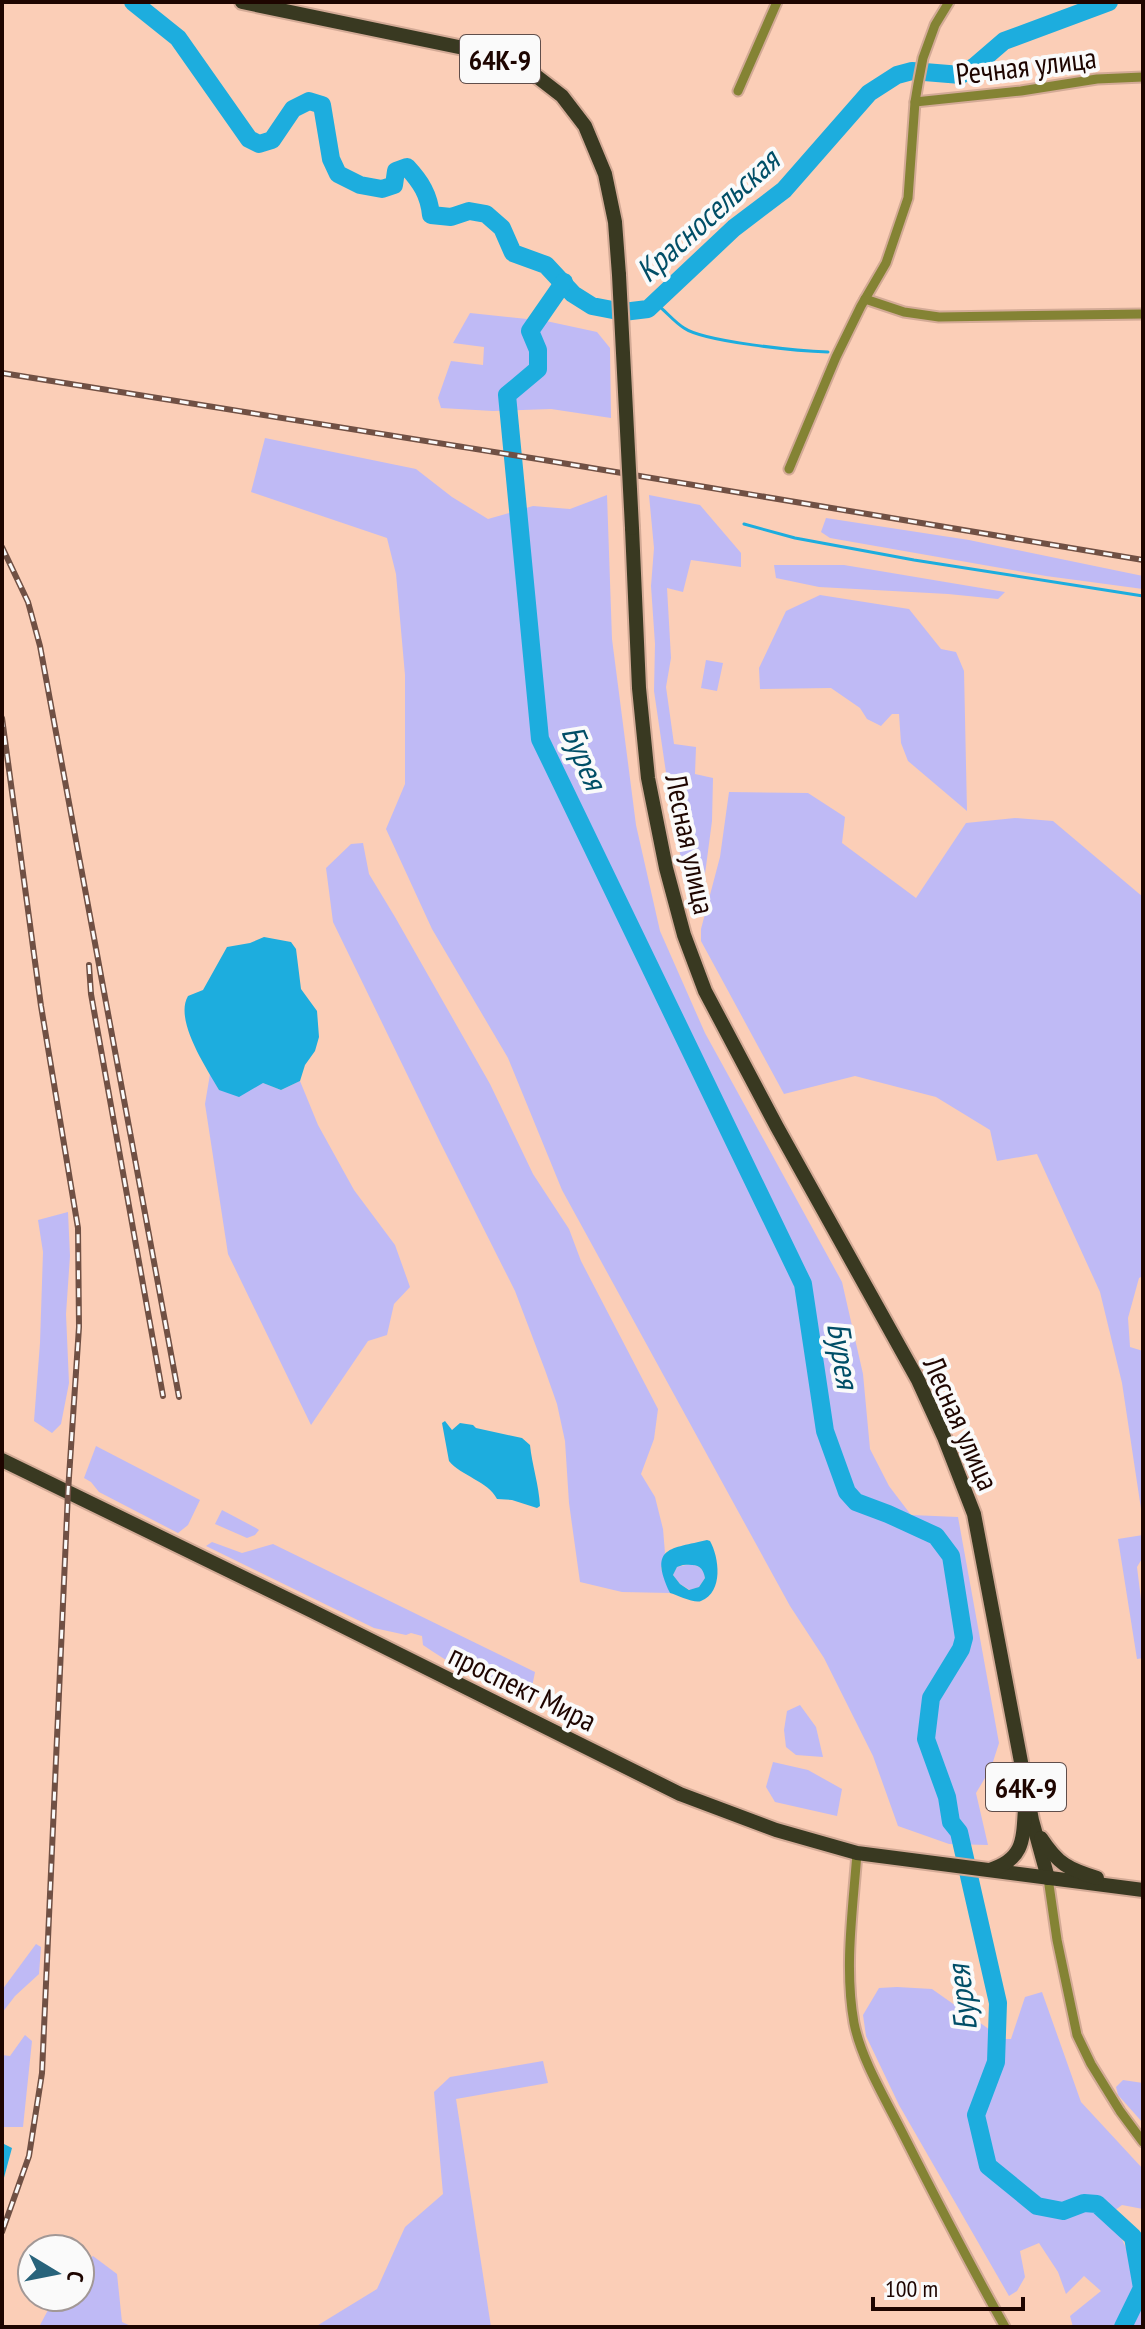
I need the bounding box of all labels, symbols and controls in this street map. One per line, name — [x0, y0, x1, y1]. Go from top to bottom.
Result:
road number: 64К-9 — [460, 35, 540, 83]
street label: Речная улица — [953, 37, 1099, 93]
water label: Красносельская — [626, 138, 789, 290]
water label: Бурея — [553, 719, 618, 798]
street label: Лесная улица — [657, 769, 725, 918]
water label: Бурея — [818, 1319, 870, 1393]
street label: Лесная улица — [915, 1349, 1009, 1496]
street label: проспект Мира — [443, 1635, 603, 1739]
road number: 64К-9 — [986, 1763, 1066, 1811]
water label: Бурея — [936, 1960, 986, 2033]
north arrow — [16, 2233, 96, 2313]
scale bar — [873, 2261, 1023, 2311]
text: С — [61, 2269, 90, 2284]
text: 100 m — [885, 2273, 938, 2304]

